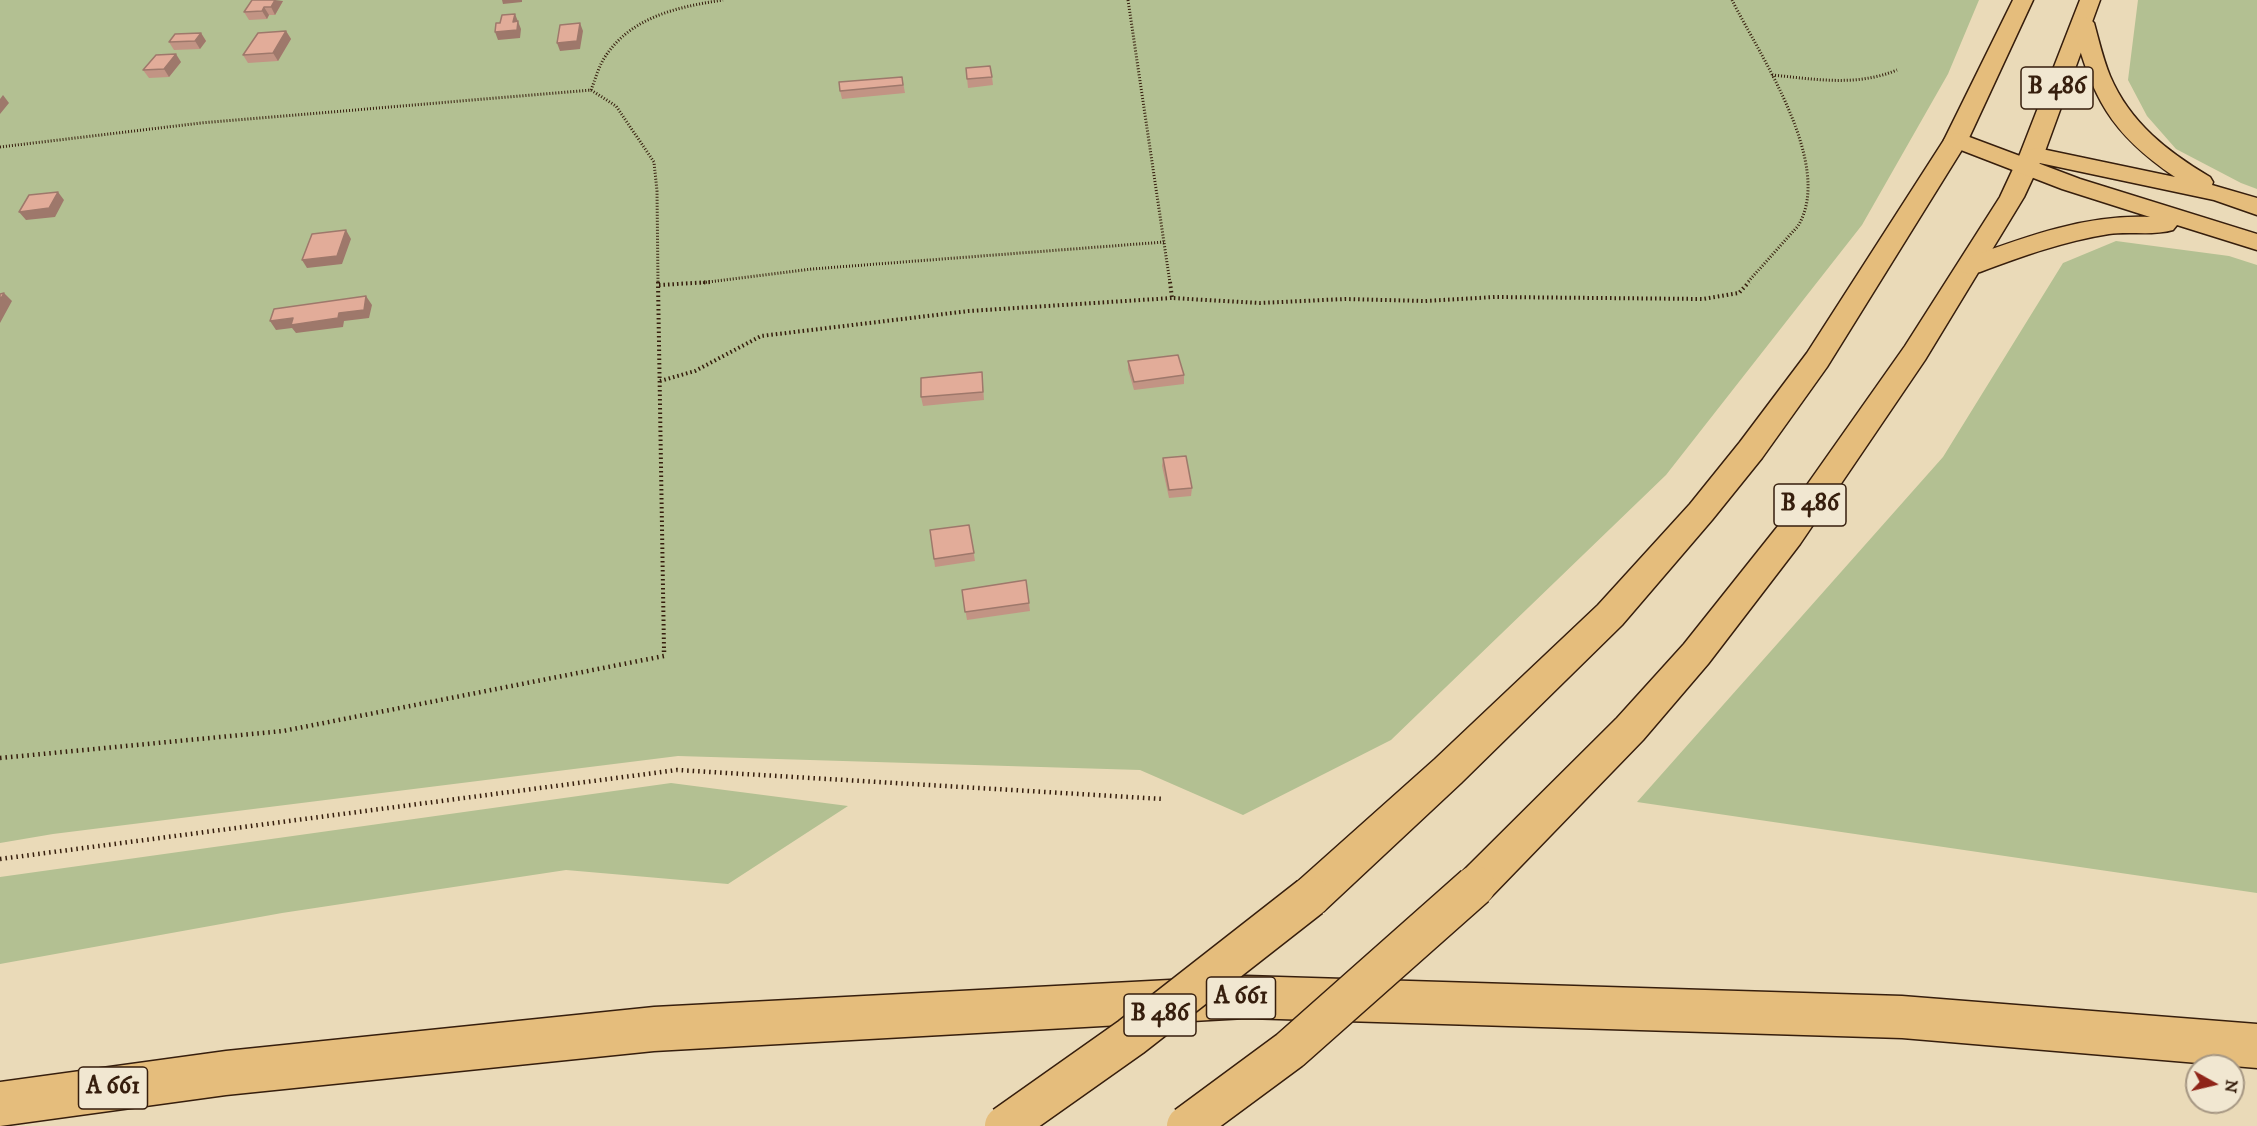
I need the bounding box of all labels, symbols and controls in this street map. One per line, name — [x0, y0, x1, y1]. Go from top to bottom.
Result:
road number: B 486 — [2021, 67, 2093, 109]
road number: B 486 — [1774, 484, 1846, 526]
road number: A 661 — [1206, 977, 1276, 1019]
road number: B 486 — [1124, 994, 1196, 1036]
north arrow — [2185, 1054, 2245, 1114]
road number: A 661 — [78, 1067, 148, 1109]
text: N — [2220, 1078, 2242, 1094]

